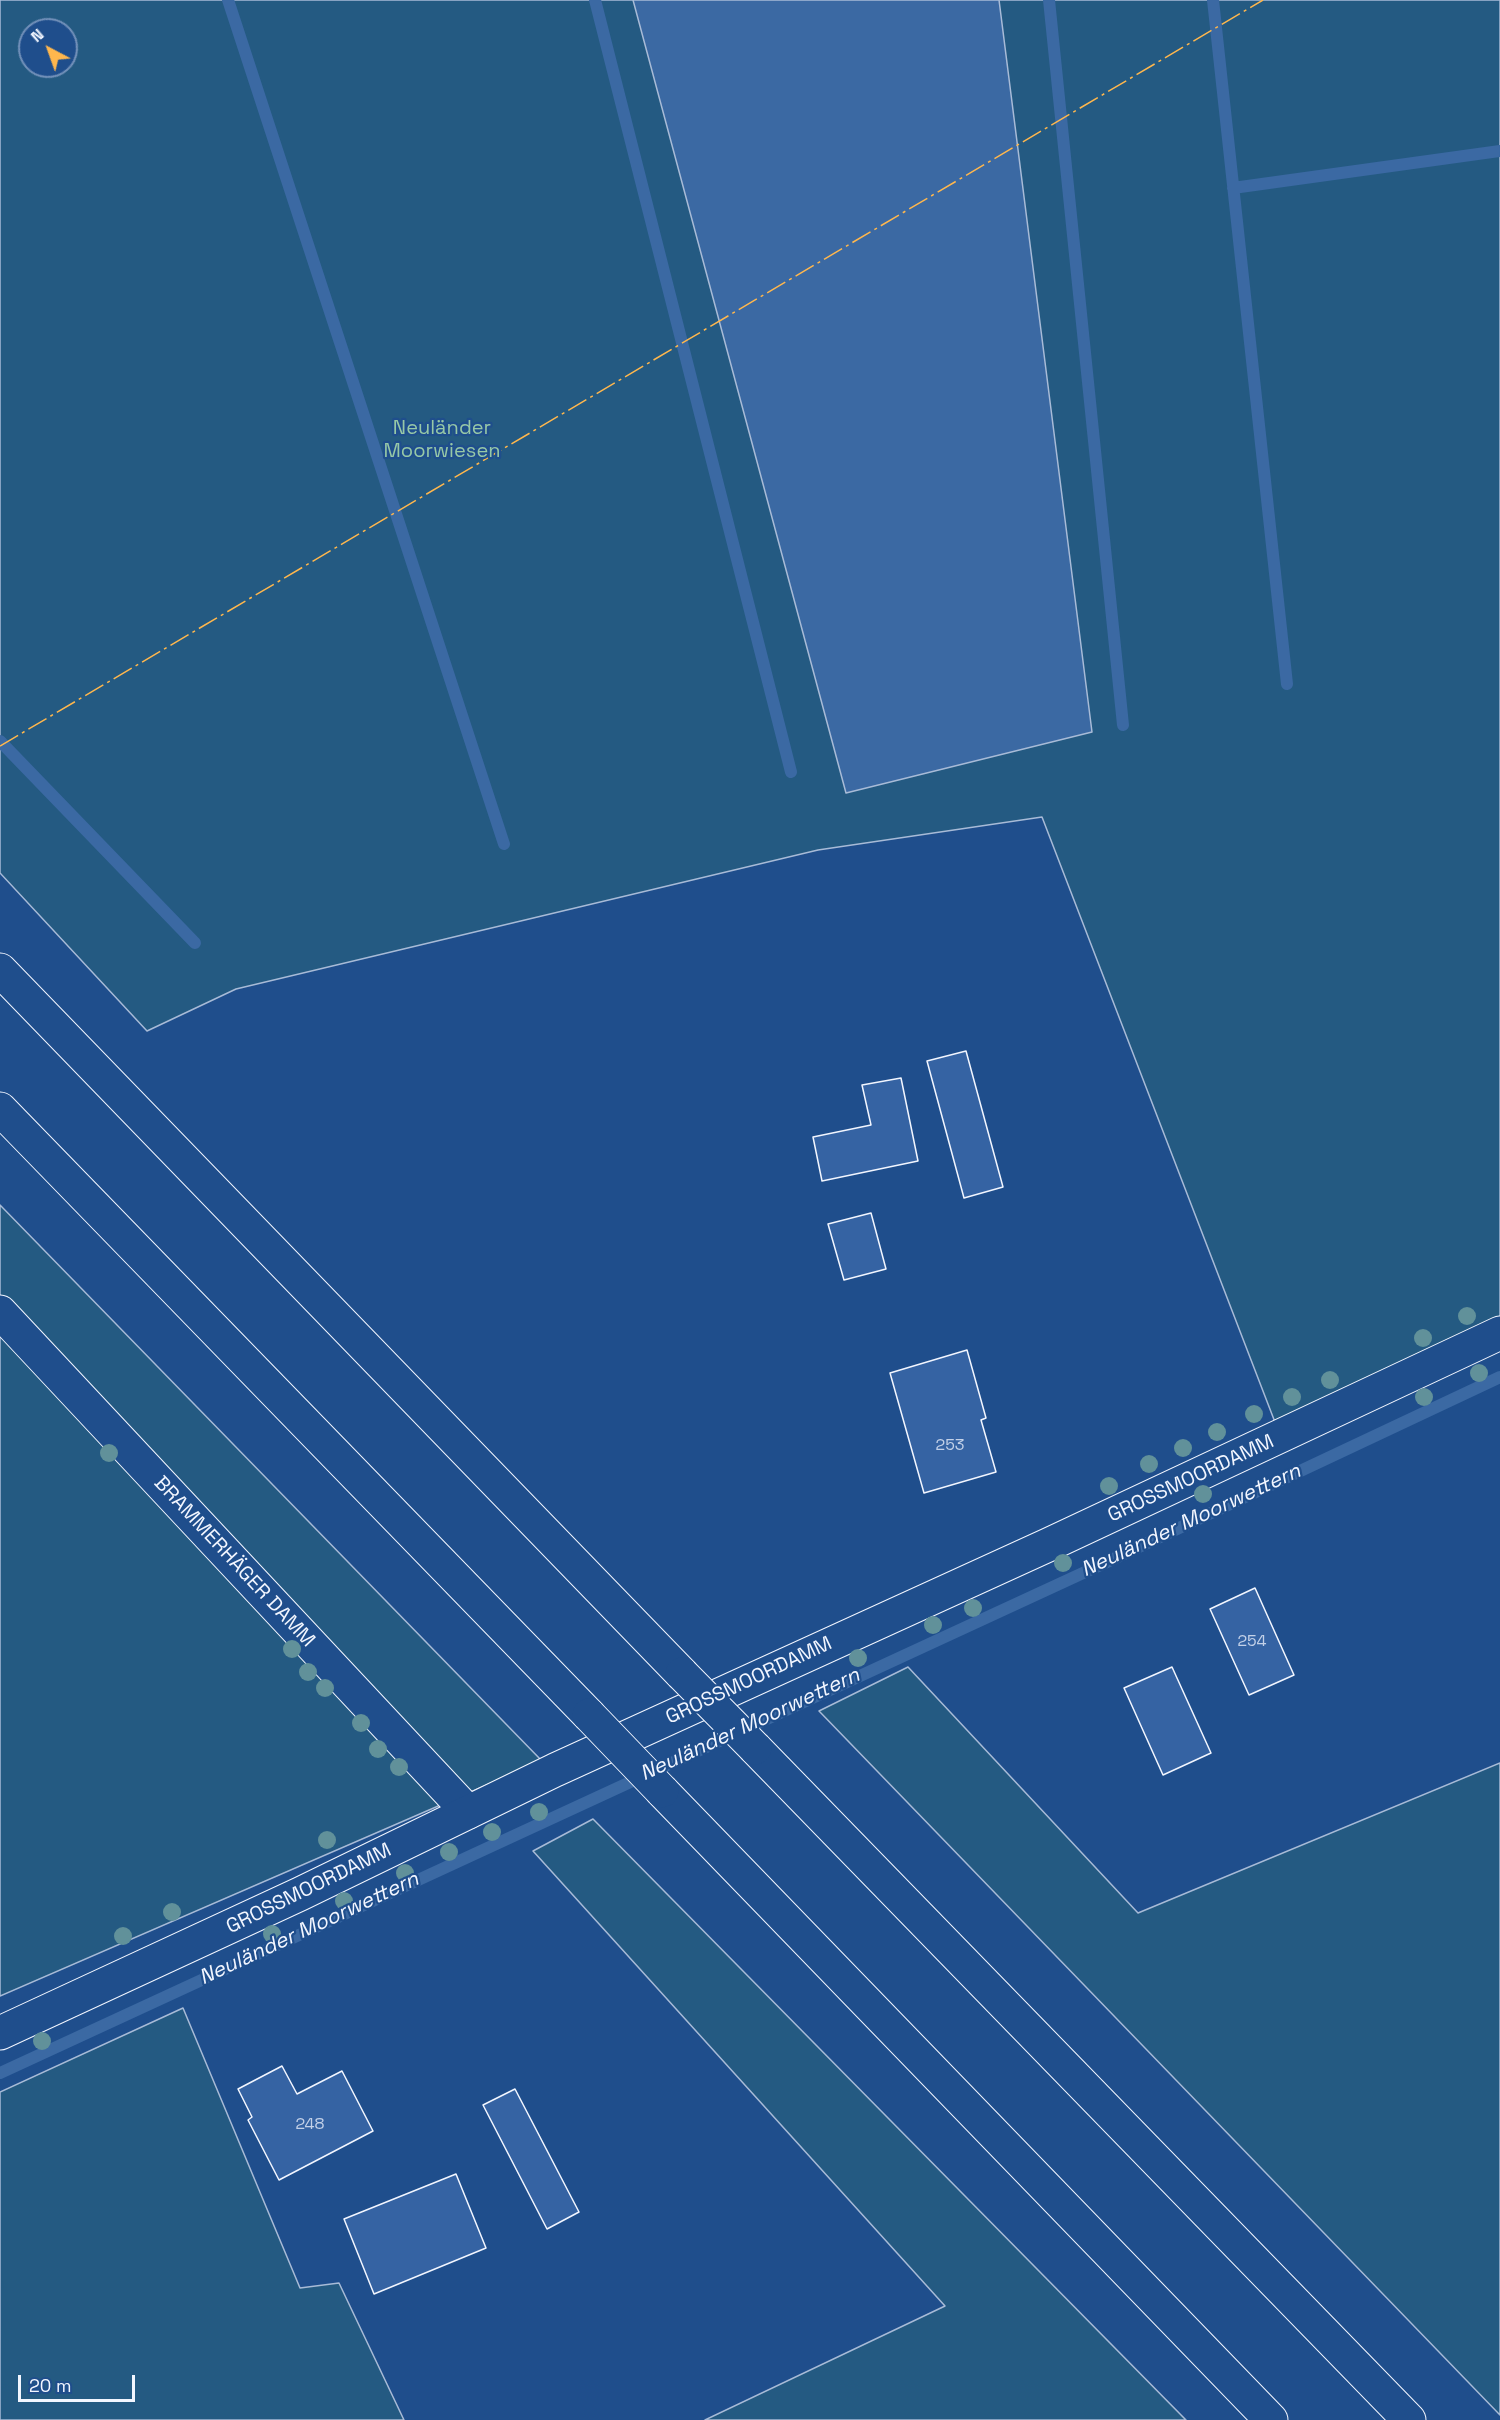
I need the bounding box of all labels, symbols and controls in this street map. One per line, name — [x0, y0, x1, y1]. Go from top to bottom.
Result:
north arrow — [18, 18, 78, 78]
text: N — [26, 24, 48, 47]
park label: Neuländer Moorwiesen — [384, 417, 500, 464]
street label: GROSSMOORDAMM — [1104, 1430, 1278, 1528]
house number: 253 — [936, 1436, 964, 1456]
water label: Neuländer Moorwettern — [1077, 1459, 1305, 1583]
street label: BRAMMERHÄGER DAMM — [149, 1472, 319, 1652]
street label: GROSSMOORDAMM — [662, 1632, 836, 1730]
house number: 254 — [1237, 1632, 1267, 1652]
water label: Neuländer Moorwettern — [636, 1663, 864, 1787]
street label: GROSSMOORDAMM — [223, 1839, 395, 1939]
water label: Neuländer Moorwettern — [195, 1867, 423, 1991]
house number: 248 — [295, 2115, 325, 2135]
scale bar — [21, 2363, 138, 2401]
text: 20 m — [29, 2374, 72, 2397]

